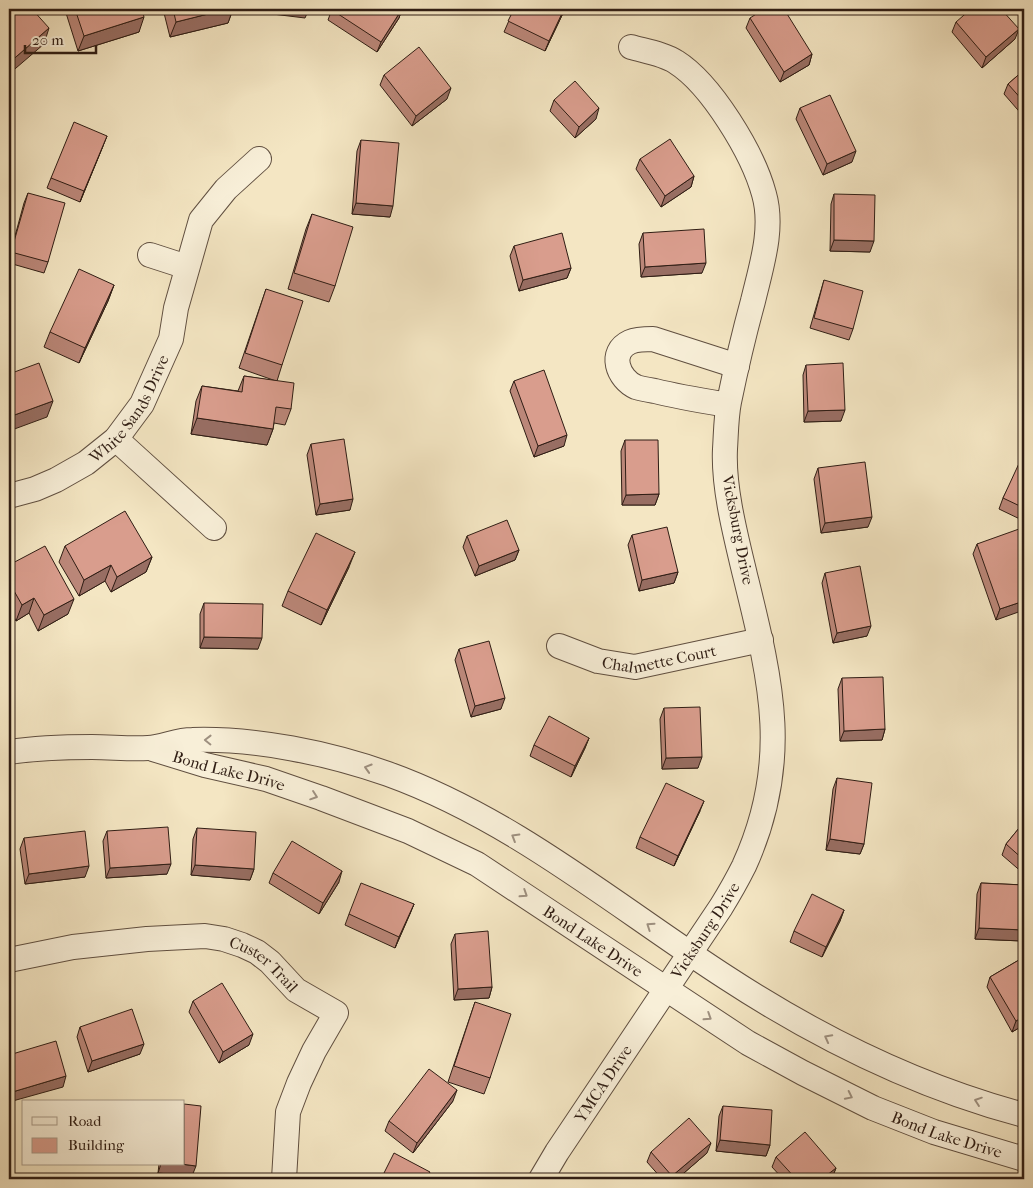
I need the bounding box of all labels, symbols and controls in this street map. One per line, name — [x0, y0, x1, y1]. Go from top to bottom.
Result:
scale bar — [25, 22, 96, 54]
text: 20 m — [32, 31, 64, 49]
street label: White Sands Drive — [84, 352, 172, 467]
street label: Vicksburg Drive — [718, 473, 758, 586]
street label: Chalmette Court — [601, 640, 718, 677]
one-way arrow — [204, 735, 212, 745]
street label: Bond Lake Drive — [171, 746, 288, 794]
one-way arrow — [364, 764, 373, 774]
one-way arrow — [310, 790, 318, 800]
one-way arrow — [511, 833, 520, 843]
street label: Vicksburg Drive — [666, 879, 743, 983]
one-way arrow — [519, 888, 528, 898]
street label: Bond Lake Drive — [540, 901, 647, 981]
one-way arrow — [647, 923, 656, 932]
street label: Custer Trail — [227, 932, 303, 996]
one-way arrow — [703, 1010, 712, 1020]
one-way arrow — [824, 1034, 833, 1044]
street label: YMCA Drive — [570, 1041, 636, 1127]
one-way arrow — [844, 1090, 853, 1100]
one-way arrow — [974, 1097, 982, 1107]
legend — [22, 1100, 185, 1166]
street label: Bond Lake Drive — [889, 1107, 1005, 1161]
text: Road — [68, 1112, 102, 1130]
text: Building — [68, 1136, 125, 1154]

